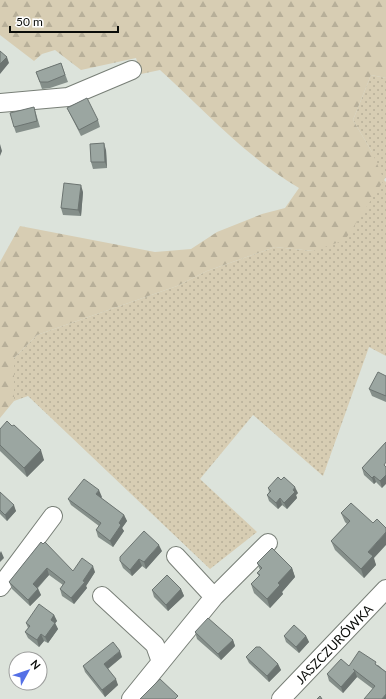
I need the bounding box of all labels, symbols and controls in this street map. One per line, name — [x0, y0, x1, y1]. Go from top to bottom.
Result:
scale bar — [10, 8, 118, 34]
text: 50 m — [16, 14, 43, 29]
street label: JASZCZURÓWKA — [292, 601, 376, 687]
north arrow — [8, 651, 48, 691]
text: N — [28, 657, 44, 672]

